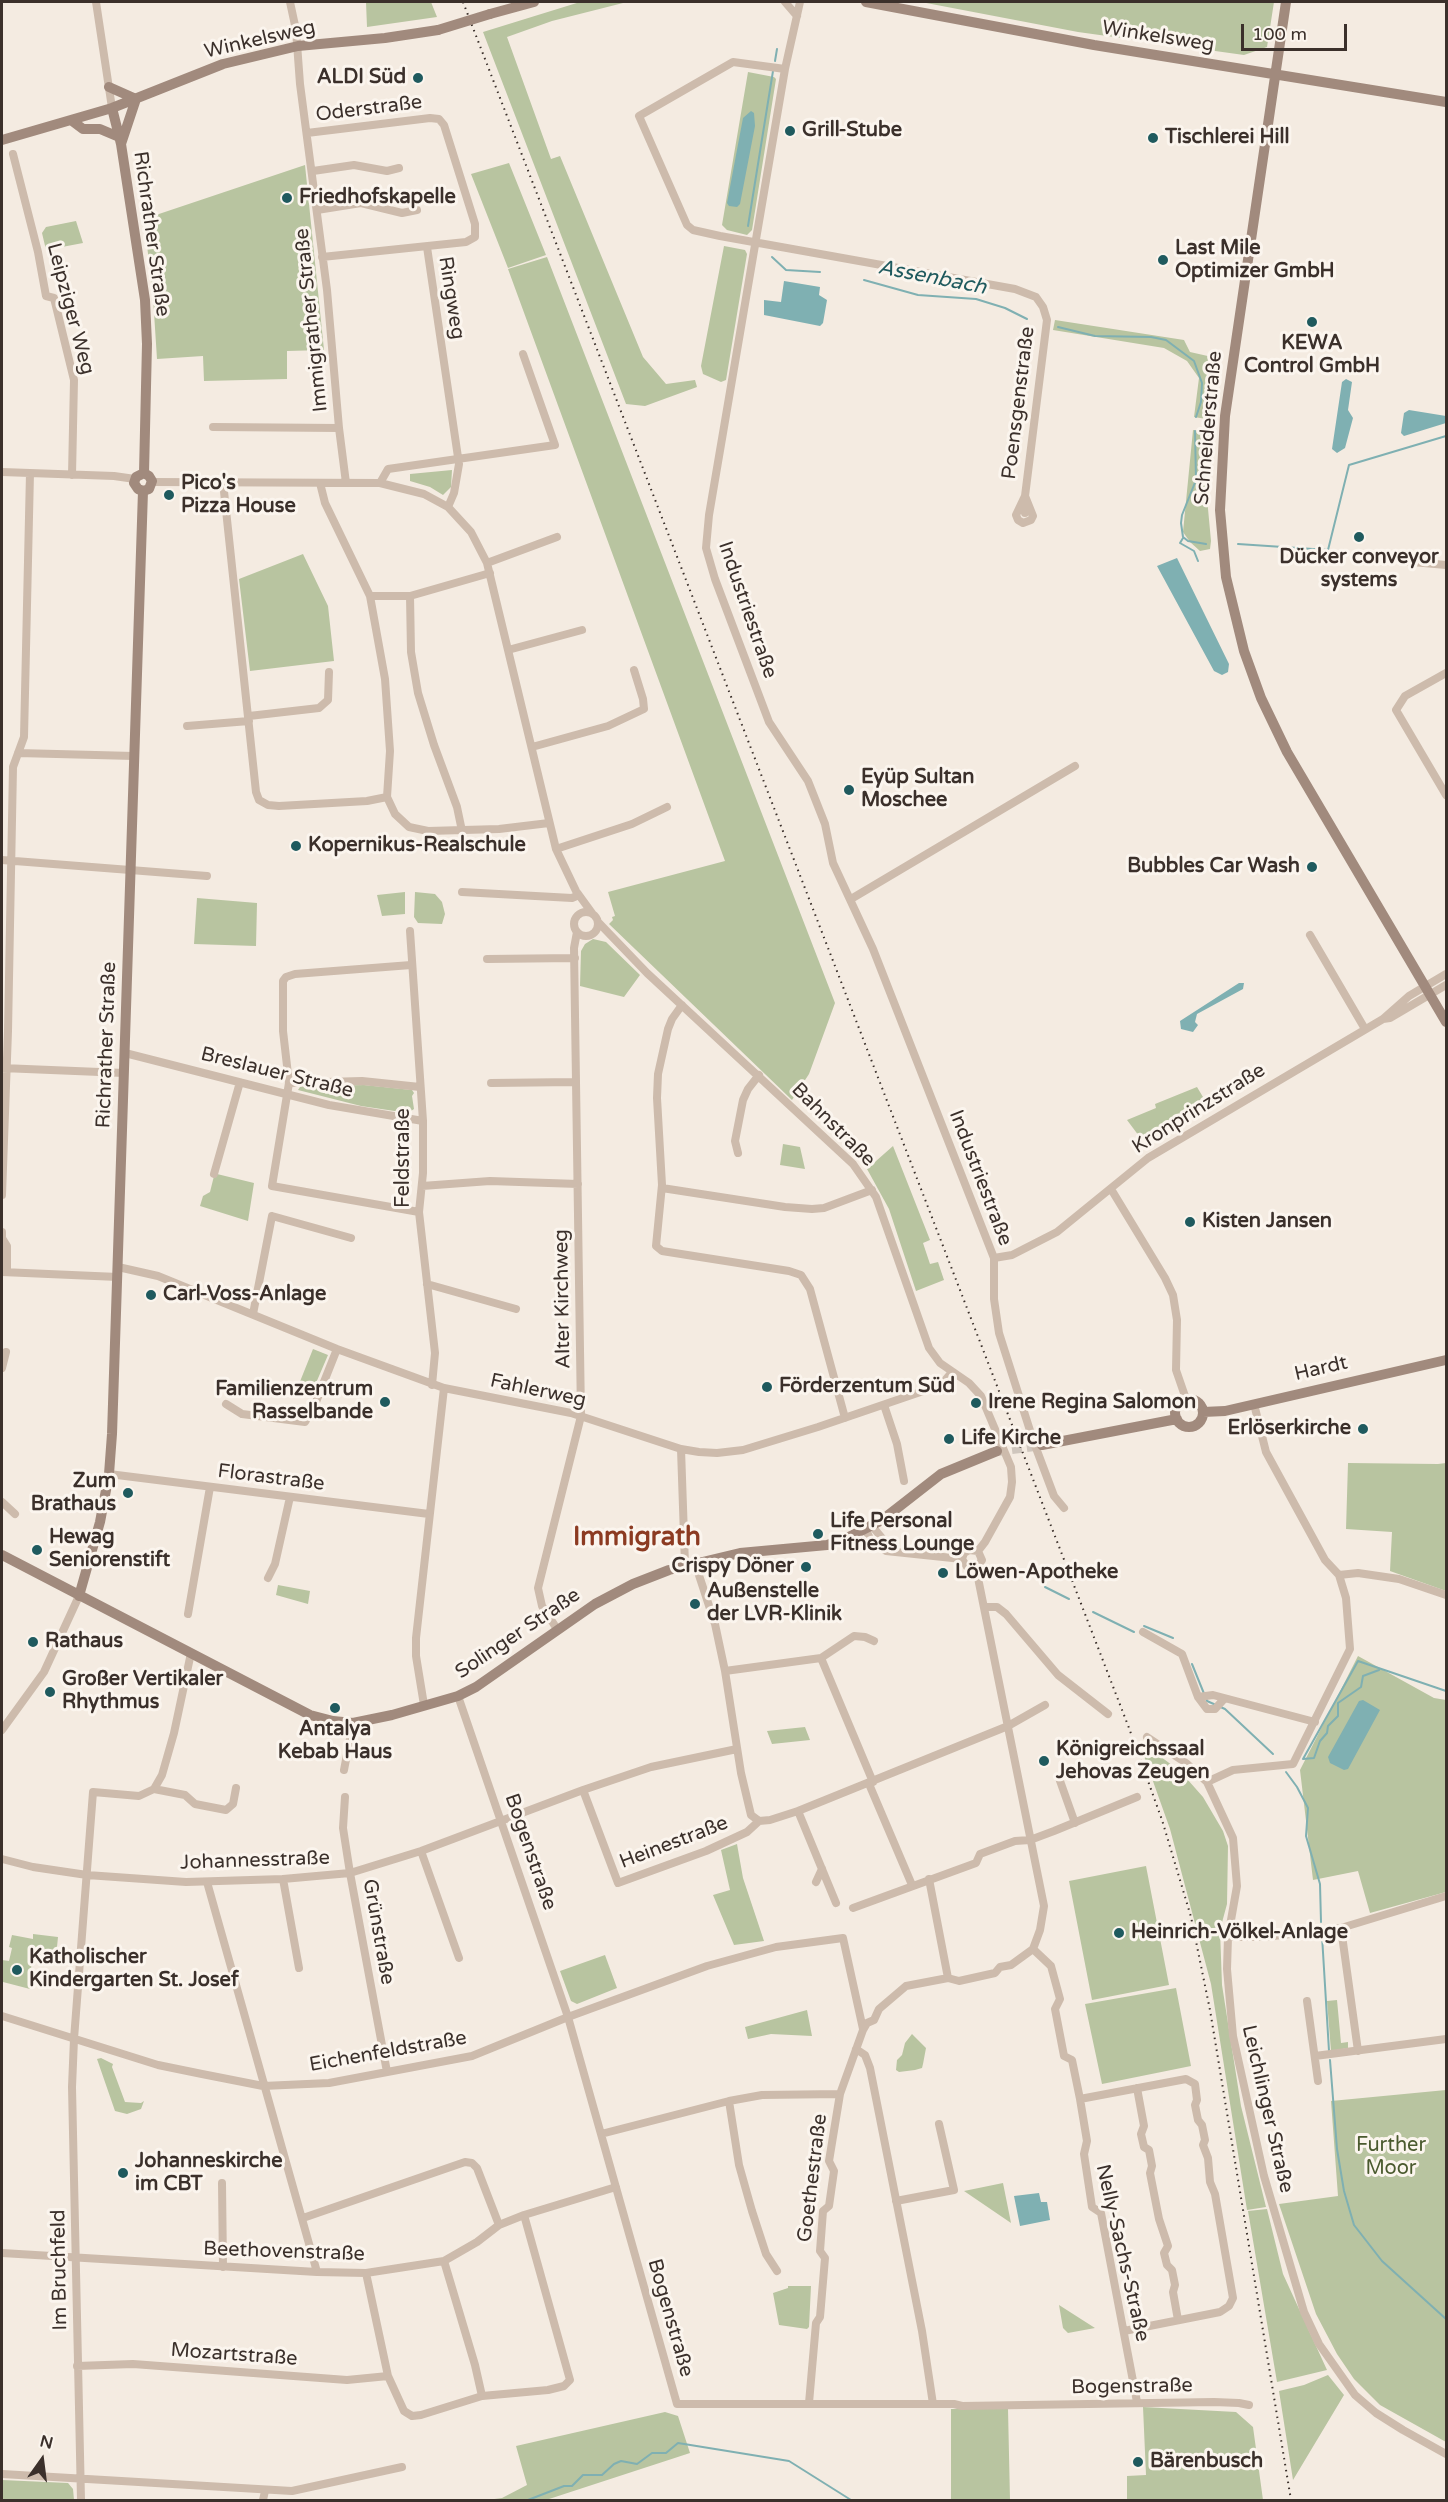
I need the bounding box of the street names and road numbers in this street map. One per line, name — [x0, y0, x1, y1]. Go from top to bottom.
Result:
street label: Winkelsweg — [202, 16, 318, 64]
street label: Winkelsweg — [1100, 16, 1216, 58]
street label: Oderstraße — [314, 91, 424, 127]
street label: Richrather Straße — [128, 150, 174, 318]
street label: Immigrather Straße — [290, 227, 334, 413]
street label: Leipziger Weg — [41, 240, 99, 378]
street label: Ringweg — [433, 255, 469, 341]
street label: Poensgenstraße — [998, 325, 1040, 481]
street label: Schneiderstraße — [1190, 350, 1228, 506]
street label: Industriestraße — [712, 538, 782, 682]
street label: Richrather Straße — [92, 961, 122, 1129]
street label: Breslauer Straße — [198, 1042, 356, 1104]
street label: Kronprinzstraße — [1128, 1059, 1270, 1159]
street label: Bahnstraße — [786, 1078, 880, 1172]
street label: Industriestraße — [943, 1107, 1017, 1249]
street label: Feldstraße — [392, 1108, 416, 1208]
street label: Alter Kirchweg — [550, 1229, 576, 1369]
street label: Hardt — [1292, 1351, 1350, 1387]
street label: Fahlerweg — [488, 1369, 588, 1413]
street label: Florastraße — [216, 1460, 326, 1496]
street label: Solinger Straße — [451, 1583, 585, 1685]
street label: Bogenstraße — [499, 1791, 561, 1913]
street label: Heinestraße — [616, 1811, 732, 1875]
street label: Johannesstraße — [180, 1846, 330, 1876]
street label: Grünstraße — [357, 1877, 399, 1987]
street label: Leichlinger Straße — [1236, 2023, 1298, 2195]
street label: Eichenfeldstraße — [307, 2026, 469, 2078]
street label: Goethestraße — [793, 2112, 833, 2244]
street label: Nelly-Sachs-Straße — [1090, 2162, 1154, 2344]
street label: Im Bruchfeld — [47, 2209, 73, 2331]
street label: Beethovenstraße — [203, 2237, 365, 2267]
street label: Bogenstraße — [642, 2256, 698, 2380]
street label: Mozartstraße — [170, 2339, 298, 2371]
street label: Bogenstraße — [1071, 2374, 1193, 2400]

